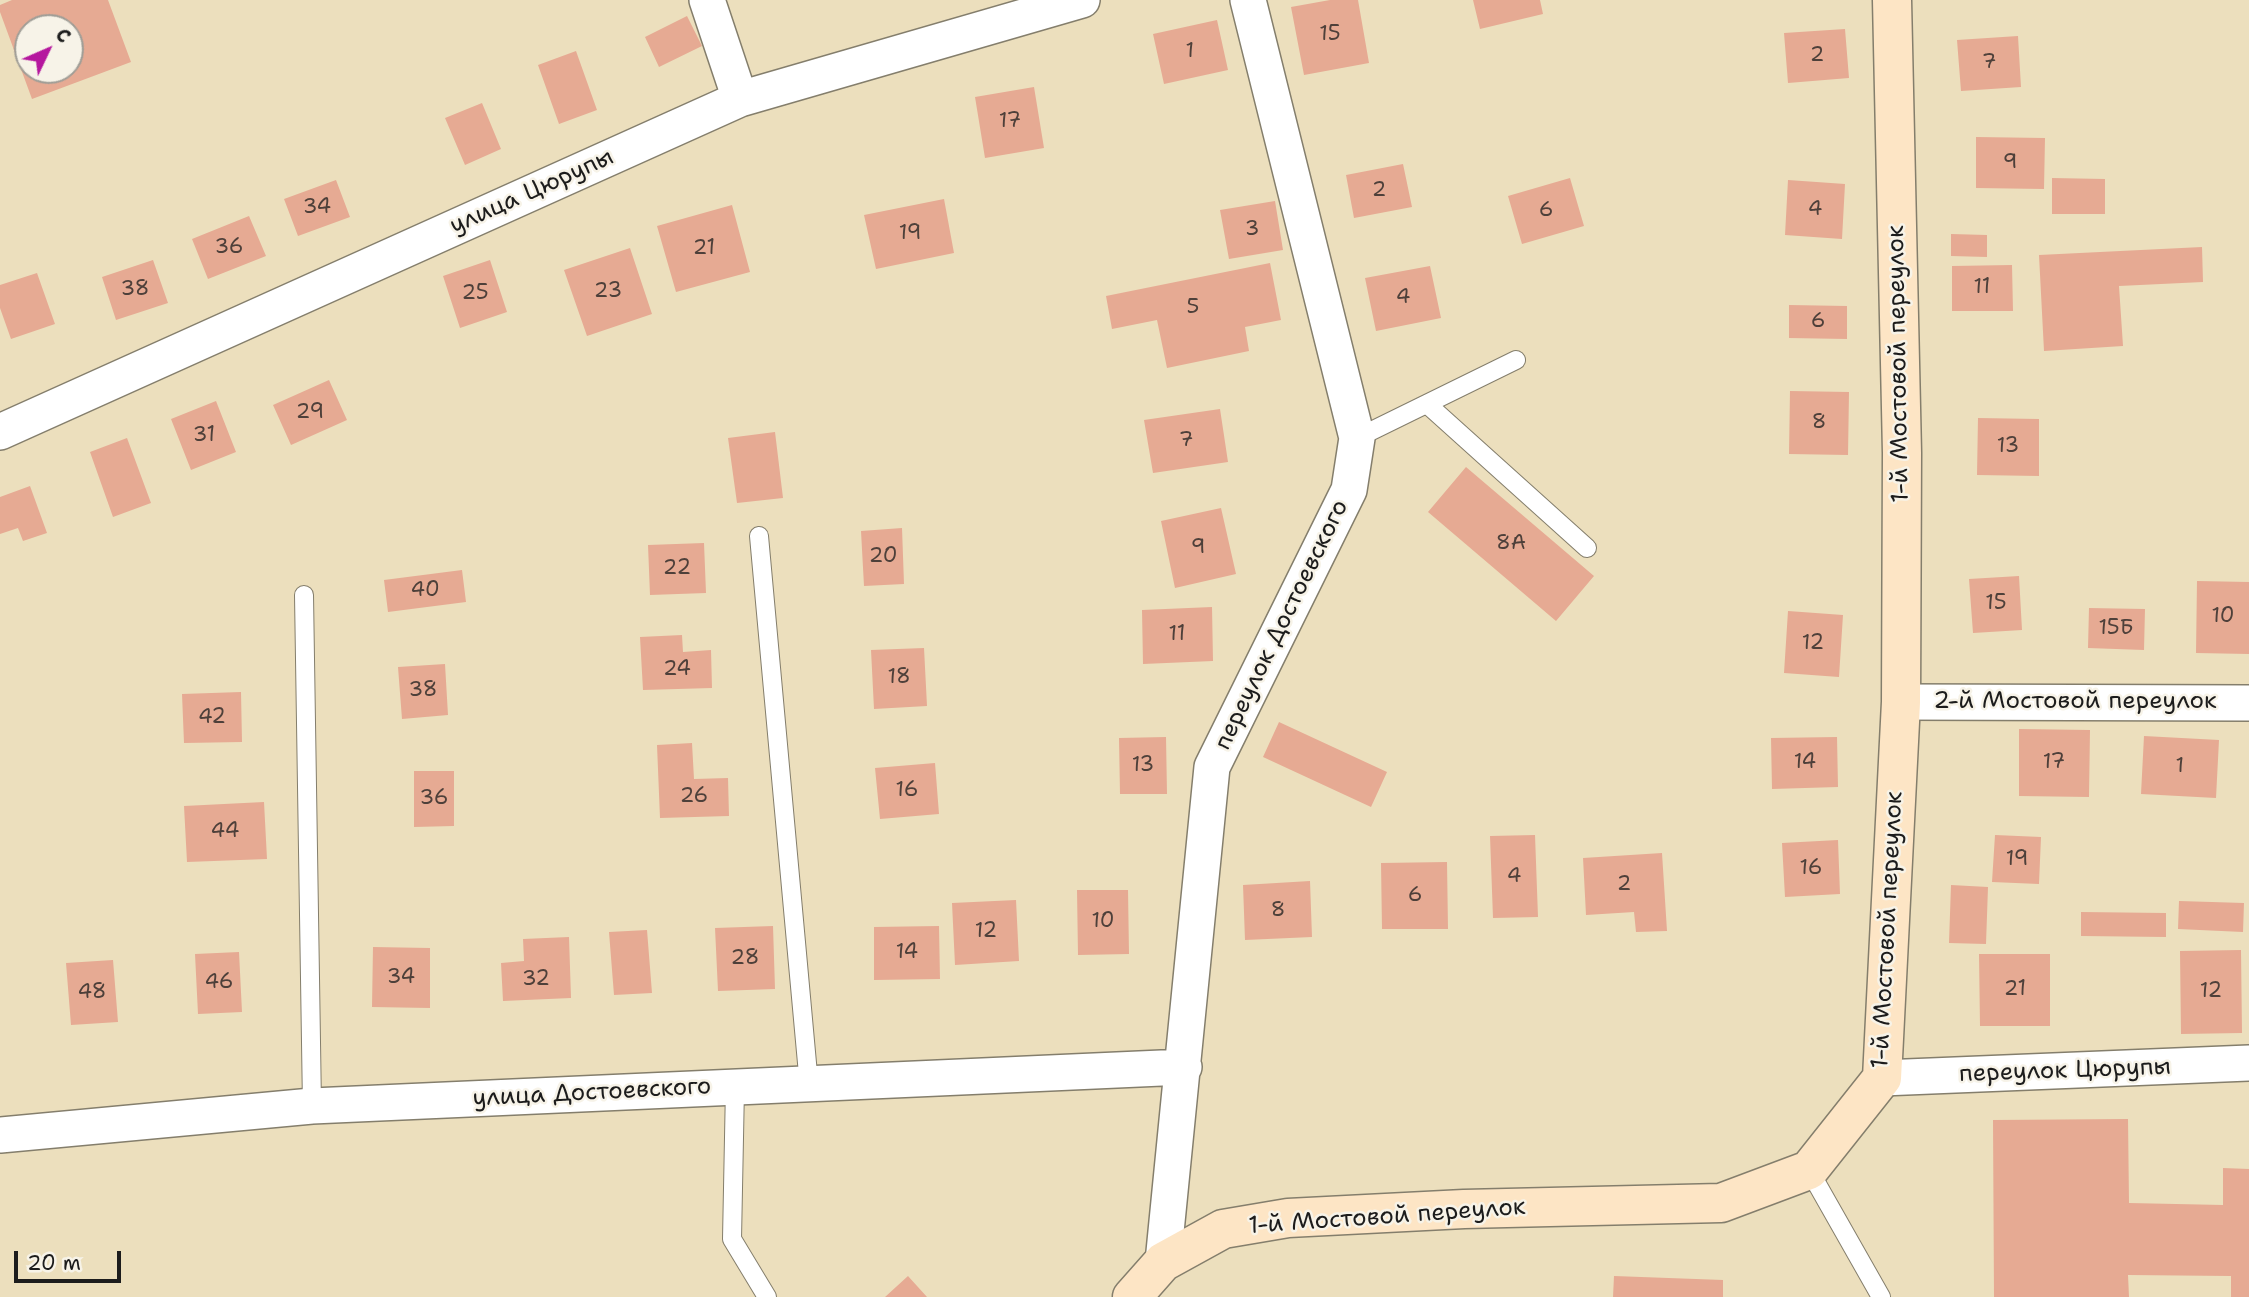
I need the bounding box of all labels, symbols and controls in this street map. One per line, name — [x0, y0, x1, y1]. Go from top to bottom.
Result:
north arrow — [14, 14, 84, 84]
house number: 15 — [1319, 22, 1341, 48]
text: С — [50, 23, 76, 48]
house number: 1 — [1186, 39, 1194, 65]
house number: 2 — [1810, 43, 1824, 69]
house number: 7 — [1982, 50, 1996, 76]
house number: 17 — [999, 109, 1021, 135]
street label: улица Цюрупы — [446, 143, 618, 241]
house number: 9 — [2003, 150, 2017, 176]
house number: 2 — [1372, 178, 1386, 204]
house number: 34 — [303, 195, 331, 221]
house number: 4 — [1808, 197, 1822, 223]
house number: 6 — [1539, 198, 1553, 224]
house number: 3 — [1245, 217, 1259, 243]
house number: 19 — [899, 221, 921, 247]
street label: 1-й Мостовой переулок — [1882, 225, 1916, 503]
house number: 36 — [215, 235, 243, 261]
house number: 21 — [693, 236, 715, 262]
house number: 11 — [1974, 275, 1990, 301]
house number: 38 — [121, 277, 149, 303]
house number: 23 — [594, 279, 622, 305]
house number: 25 — [461, 281, 489, 307]
house number: 4 — [1396, 285, 1410, 311]
house number: 5 — [1187, 295, 1199, 321]
house number: 6 — [1811, 309, 1825, 335]
house number: 29 — [296, 400, 324, 426]
house number: 8 — [1812, 410, 1826, 436]
house number: 31 — [193, 423, 215, 449]
house number: 7 — [1179, 428, 1193, 454]
house number: 13 — [1997, 434, 2019, 460]
street label: переулок Достоевского — [1209, 495, 1355, 755]
house number: 8А — [1496, 531, 1526, 557]
house number: 9 — [1191, 535, 1205, 561]
house number: 20 — [869, 544, 897, 570]
house number: 22 — [663, 556, 691, 582]
house number: 40 — [410, 578, 440, 604]
house number: 15 — [1985, 591, 2007, 617]
house number: 10 — [2212, 604, 2234, 630]
house number: 15Б — [2098, 616, 2134, 642]
house number: 11 — [1169, 622, 1185, 648]
house number: 12 — [1802, 631, 1824, 657]
house number: 24 — [663, 657, 691, 683]
house number: 18 — [887, 665, 911, 691]
house number: 38 — [409, 678, 437, 704]
street label: 2-й Мостовой переулок — [1933, 688, 2217, 716]
house number: 42 — [198, 705, 226, 731]
house number: 14 — [1794, 750, 1816, 776]
house number: 17 — [2043, 750, 2065, 776]
house number: 13 — [1132, 753, 1154, 779]
house number: 1 — [2176, 754, 2184, 780]
house number: 16 — [896, 778, 918, 804]
house number: 26 — [680, 784, 708, 810]
house number: 36 — [420, 786, 448, 812]
street label: 1-й Мостовой переулок — [1866, 791, 1910, 1069]
house number: 44 — [211, 819, 239, 845]
house number: 19 — [2006, 847, 2028, 873]
house number: 16 — [1800, 856, 1822, 882]
house number: 4 — [1507, 864, 1521, 890]
house number: 2 — [1617, 872, 1631, 898]
house number: 6 — [1408, 883, 1422, 909]
house number: 8 — [1271, 898, 1285, 924]
house number: 10 — [1092, 909, 1114, 935]
house number: 12 — [975, 919, 997, 945]
house number: 14 — [896, 940, 918, 966]
house number: 28 — [731, 946, 759, 972]
house number: 34 — [387, 965, 415, 991]
house number: 32 — [522, 967, 550, 993]
house number: 46 — [205, 970, 233, 996]
house number: 21 — [2004, 977, 2026, 1003]
house number: 12 — [2200, 979, 2222, 1005]
house number: 48 — [78, 980, 106, 1006]
street label: переулок Цюрупы — [1959, 1053, 2171, 1089]
street label: улица Достоевского — [472, 1072, 712, 1114]
street label: 1-й Мостовой переулок — [1248, 1193, 1526, 1241]
scale bar — [18, 1238, 124, 1282]
text: 20 m — [27, 1249, 81, 1277]

